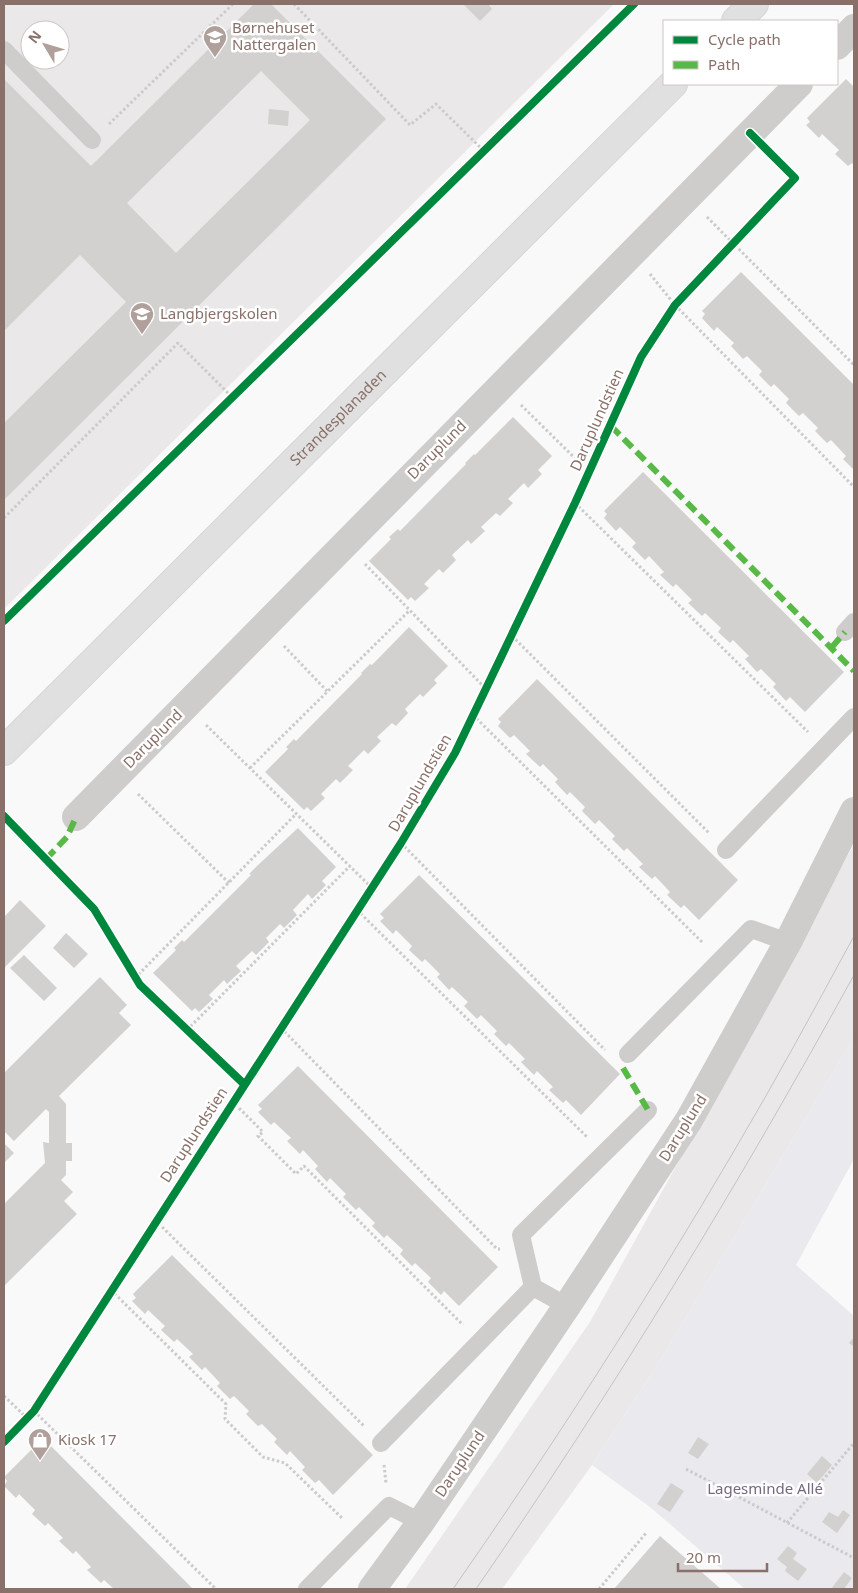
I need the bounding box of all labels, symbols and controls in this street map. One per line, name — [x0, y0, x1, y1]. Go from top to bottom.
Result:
place label: Børnehuset Nattergalen — [232, 17, 316, 54]
north arrow — [20, 20, 70, 70]
legend — [663, 20, 838, 85]
school or university icon: Børnehuset Nattergalen — [202, 24, 228, 58]
text: N — [23, 26, 45, 47]
text: Cycle path — [708, 29, 781, 49]
text: Path — [708, 54, 740, 74]
school or university icon: Langbjergskolen — [129, 301, 155, 335]
place label: Langbjergskolen — [160, 303, 277, 323]
street label: Strandesplanaden — [285, 365, 390, 469]
street label: Daruplundstien — [565, 365, 628, 474]
street label: Daruplund — [402, 415, 470, 483]
street label: Daruplund — [118, 704, 186, 772]
street label: Daruplundstien — [383, 730, 455, 835]
street label: Daruplundstien — [155, 1083, 231, 1186]
street label: Daruplund — [654, 1090, 711, 1165]
street label: Daruplund — [430, 1426, 489, 1500]
shop icon: Kiosk 17 — [27, 1427, 53, 1461]
place label: Kiosk 17 — [58, 1429, 117, 1449]
park label: Lagesminde Allé — [707, 1478, 823, 1498]
scale bar — [678, 1540, 767, 1572]
text: 20 m — [686, 1547, 721, 1567]

